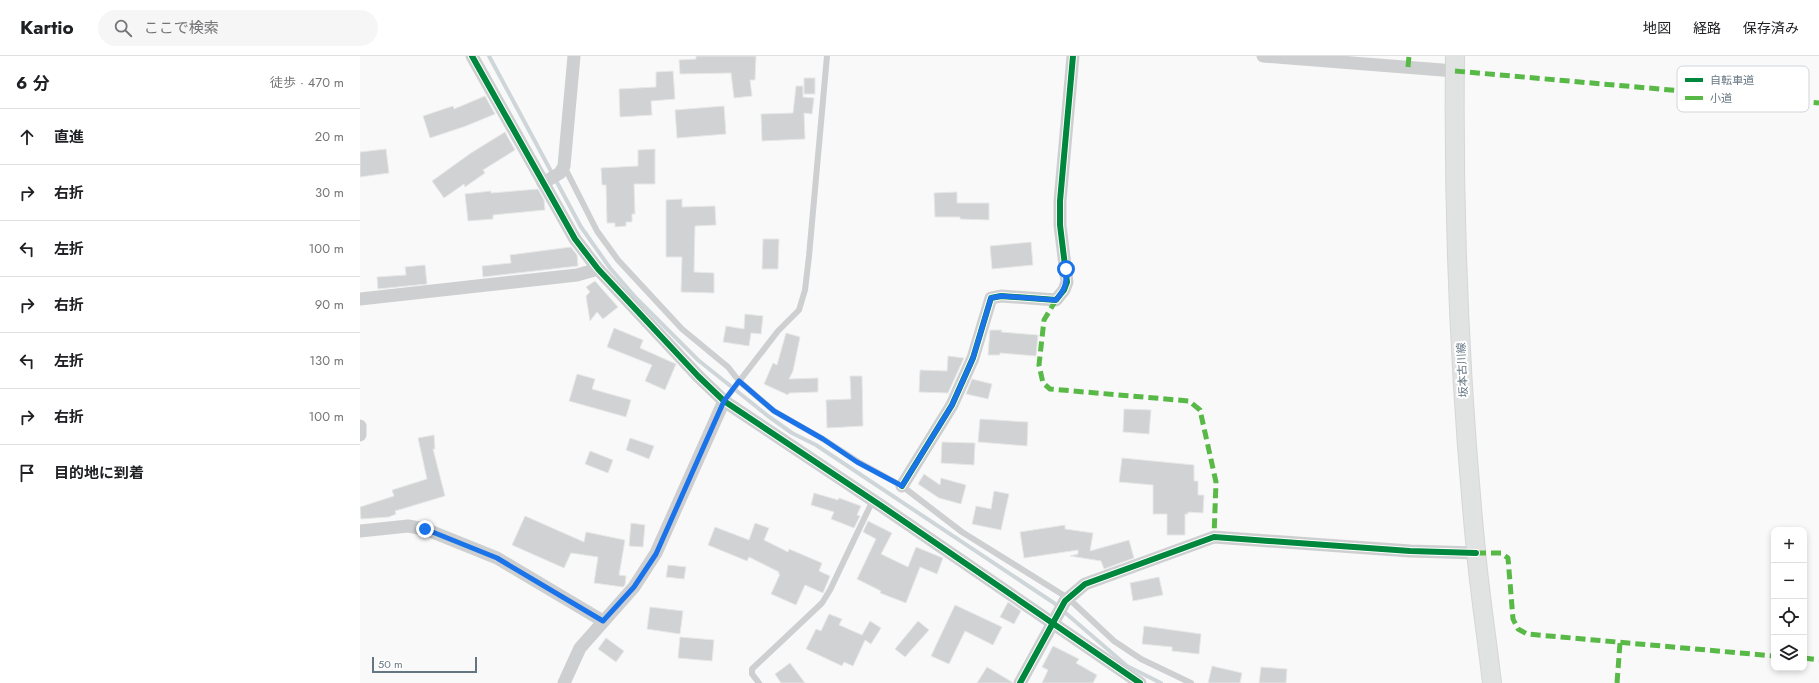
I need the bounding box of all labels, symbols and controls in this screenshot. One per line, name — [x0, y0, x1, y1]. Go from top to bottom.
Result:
search box — [98, 10, 378, 46]
text: Kartio — [20, 14, 74, 41]
icon: search — [112, 17, 134, 39]
text: ここで検索 — [144, 17, 219, 39]
text: 地図 — [1643, 18, 1671, 38]
text: 経路 — [1693, 18, 1721, 38]
text: 保存済み — [1743, 18, 1799, 38]
legend — [1677, 66, 1809, 112]
text: 6 分 — [16, 71, 49, 95]
text: 自転車道 — [1710, 72, 1754, 88]
text: 徒歩 · 470 m — [270, 73, 344, 92]
text: 小道 — [1710, 90, 1732, 106]
icon: ahead — [16, 126, 38, 148]
text: 直進 — [54, 126, 84, 148]
text: 20 m — [315, 127, 344, 146]
icon: right — [16, 182, 38, 204]
text: 右折 — [54, 182, 84, 204]
text: 30 m — [315, 183, 344, 202]
icon: left — [16, 238, 38, 260]
text: 左折 — [54, 238, 84, 260]
text: 100 m — [309, 239, 344, 258]
route start — [1057, 260, 1075, 278]
icon: right — [16, 294, 38, 316]
text: 右折 — [54, 294, 84, 316]
text: 90 m — [315, 295, 344, 314]
street label: 坂本古川線 — [1453, 342, 1471, 398]
icon: left — [16, 350, 38, 372]
text: 左折 — [54, 350, 84, 372]
text: 130 m — [309, 351, 344, 370]
icon: right — [16, 406, 38, 428]
text: 右折 — [54, 406, 84, 428]
text: 100 m — [309, 407, 344, 426]
icon: arrive — [16, 462, 38, 484]
text: 目的地に到着 — [54, 462, 144, 484]
route end — [416, 520, 434, 538]
map controls — [1771, 527, 1807, 671]
button: + — [1771, 527, 1807, 563]
button: − — [1771, 563, 1807, 599]
button: locate — [1771, 599, 1807, 635]
button: layers — [1771, 635, 1807, 671]
scale bar — [372, 655, 477, 674]
text: 50 m — [378, 656, 403, 672]

